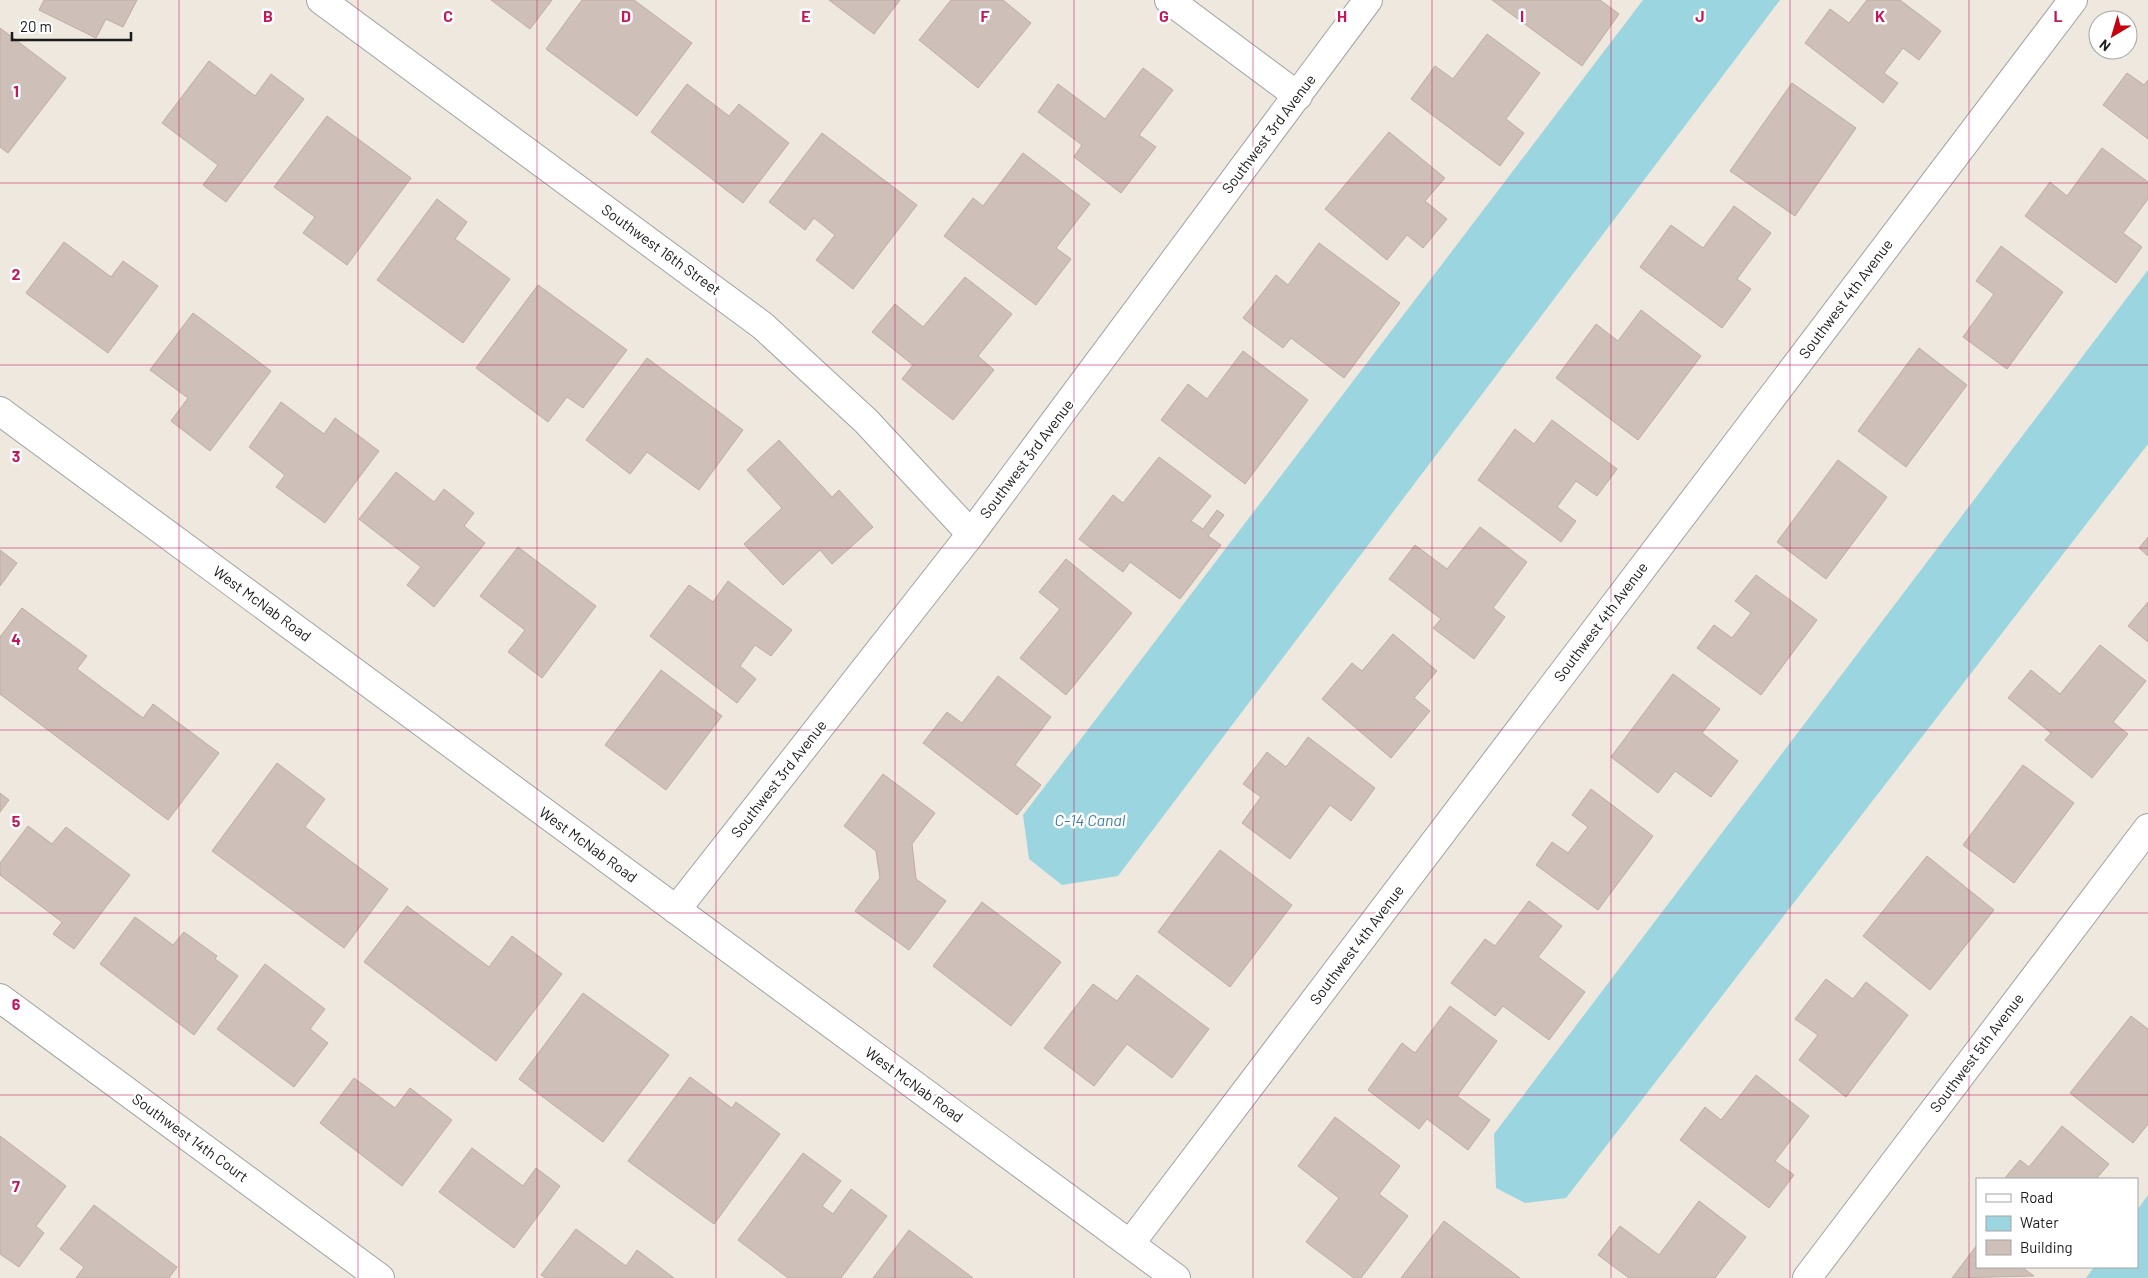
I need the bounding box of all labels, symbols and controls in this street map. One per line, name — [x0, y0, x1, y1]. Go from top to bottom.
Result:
text: B — [263, 6, 273, 25]
text: C — [443, 6, 453, 25]
text: D — [621, 6, 631, 25]
text: E — [801, 6, 811, 25]
text: F — [981, 6, 990, 25]
text: G — [1159, 6, 1169, 25]
text: H — [1337, 6, 1347, 25]
text: I — [1520, 6, 1524, 25]
text: J — [1695, 6, 1705, 25]
text: K — [1875, 6, 1885, 25]
text: L — [2053, 6, 2063, 25]
scale bar — [12, 10, 131, 42]
north arrow — [2088, 10, 2138, 60]
text: 20 m — [20, 17, 52, 35]
text: N — [2096, 36, 2114, 55]
street label: Southwest 3rd Avenue — [1218, 70, 1319, 196]
text: 1 — [13, 81, 19, 100]
street label: Southwest 16th Street — [598, 200, 725, 298]
street label: Southwest 4th Avenue — [1794, 235, 1896, 362]
text: 2 — [12, 264, 21, 283]
street label: Southwest 3rd Avenue — [976, 395, 1077, 521]
text: 3 — [12, 446, 20, 465]
street label: Southwest 4th Avenue — [1549, 558, 1651, 685]
street label: West McNab Road — [210, 562, 315, 645]
text: 4 — [11, 629, 21, 648]
street label: Southwest 3rd Avenue — [727, 716, 830, 841]
street label: West McNab Road — [536, 803, 641, 886]
water label: C-14 Canal — [1055, 810, 1126, 829]
text: 5 — [12, 811, 21, 830]
street label: Southwest 4th Avenue — [1305, 881, 1407, 1008]
street label: Southwest 5th Avenue — [1926, 989, 2027, 1115]
text: 6 — [12, 994, 21, 1013]
street label: West McNab Road — [862, 1043, 967, 1126]
street label: Southwest 14th Court — [129, 1089, 252, 1185]
text: 7 — [12, 1176, 20, 1195]
legend — [1976, 1178, 2138, 1268]
text: Road — [2020, 1188, 2053, 1206]
text: Water — [2020, 1213, 2059, 1231]
text: Building — [2020, 1238, 2073, 1256]

